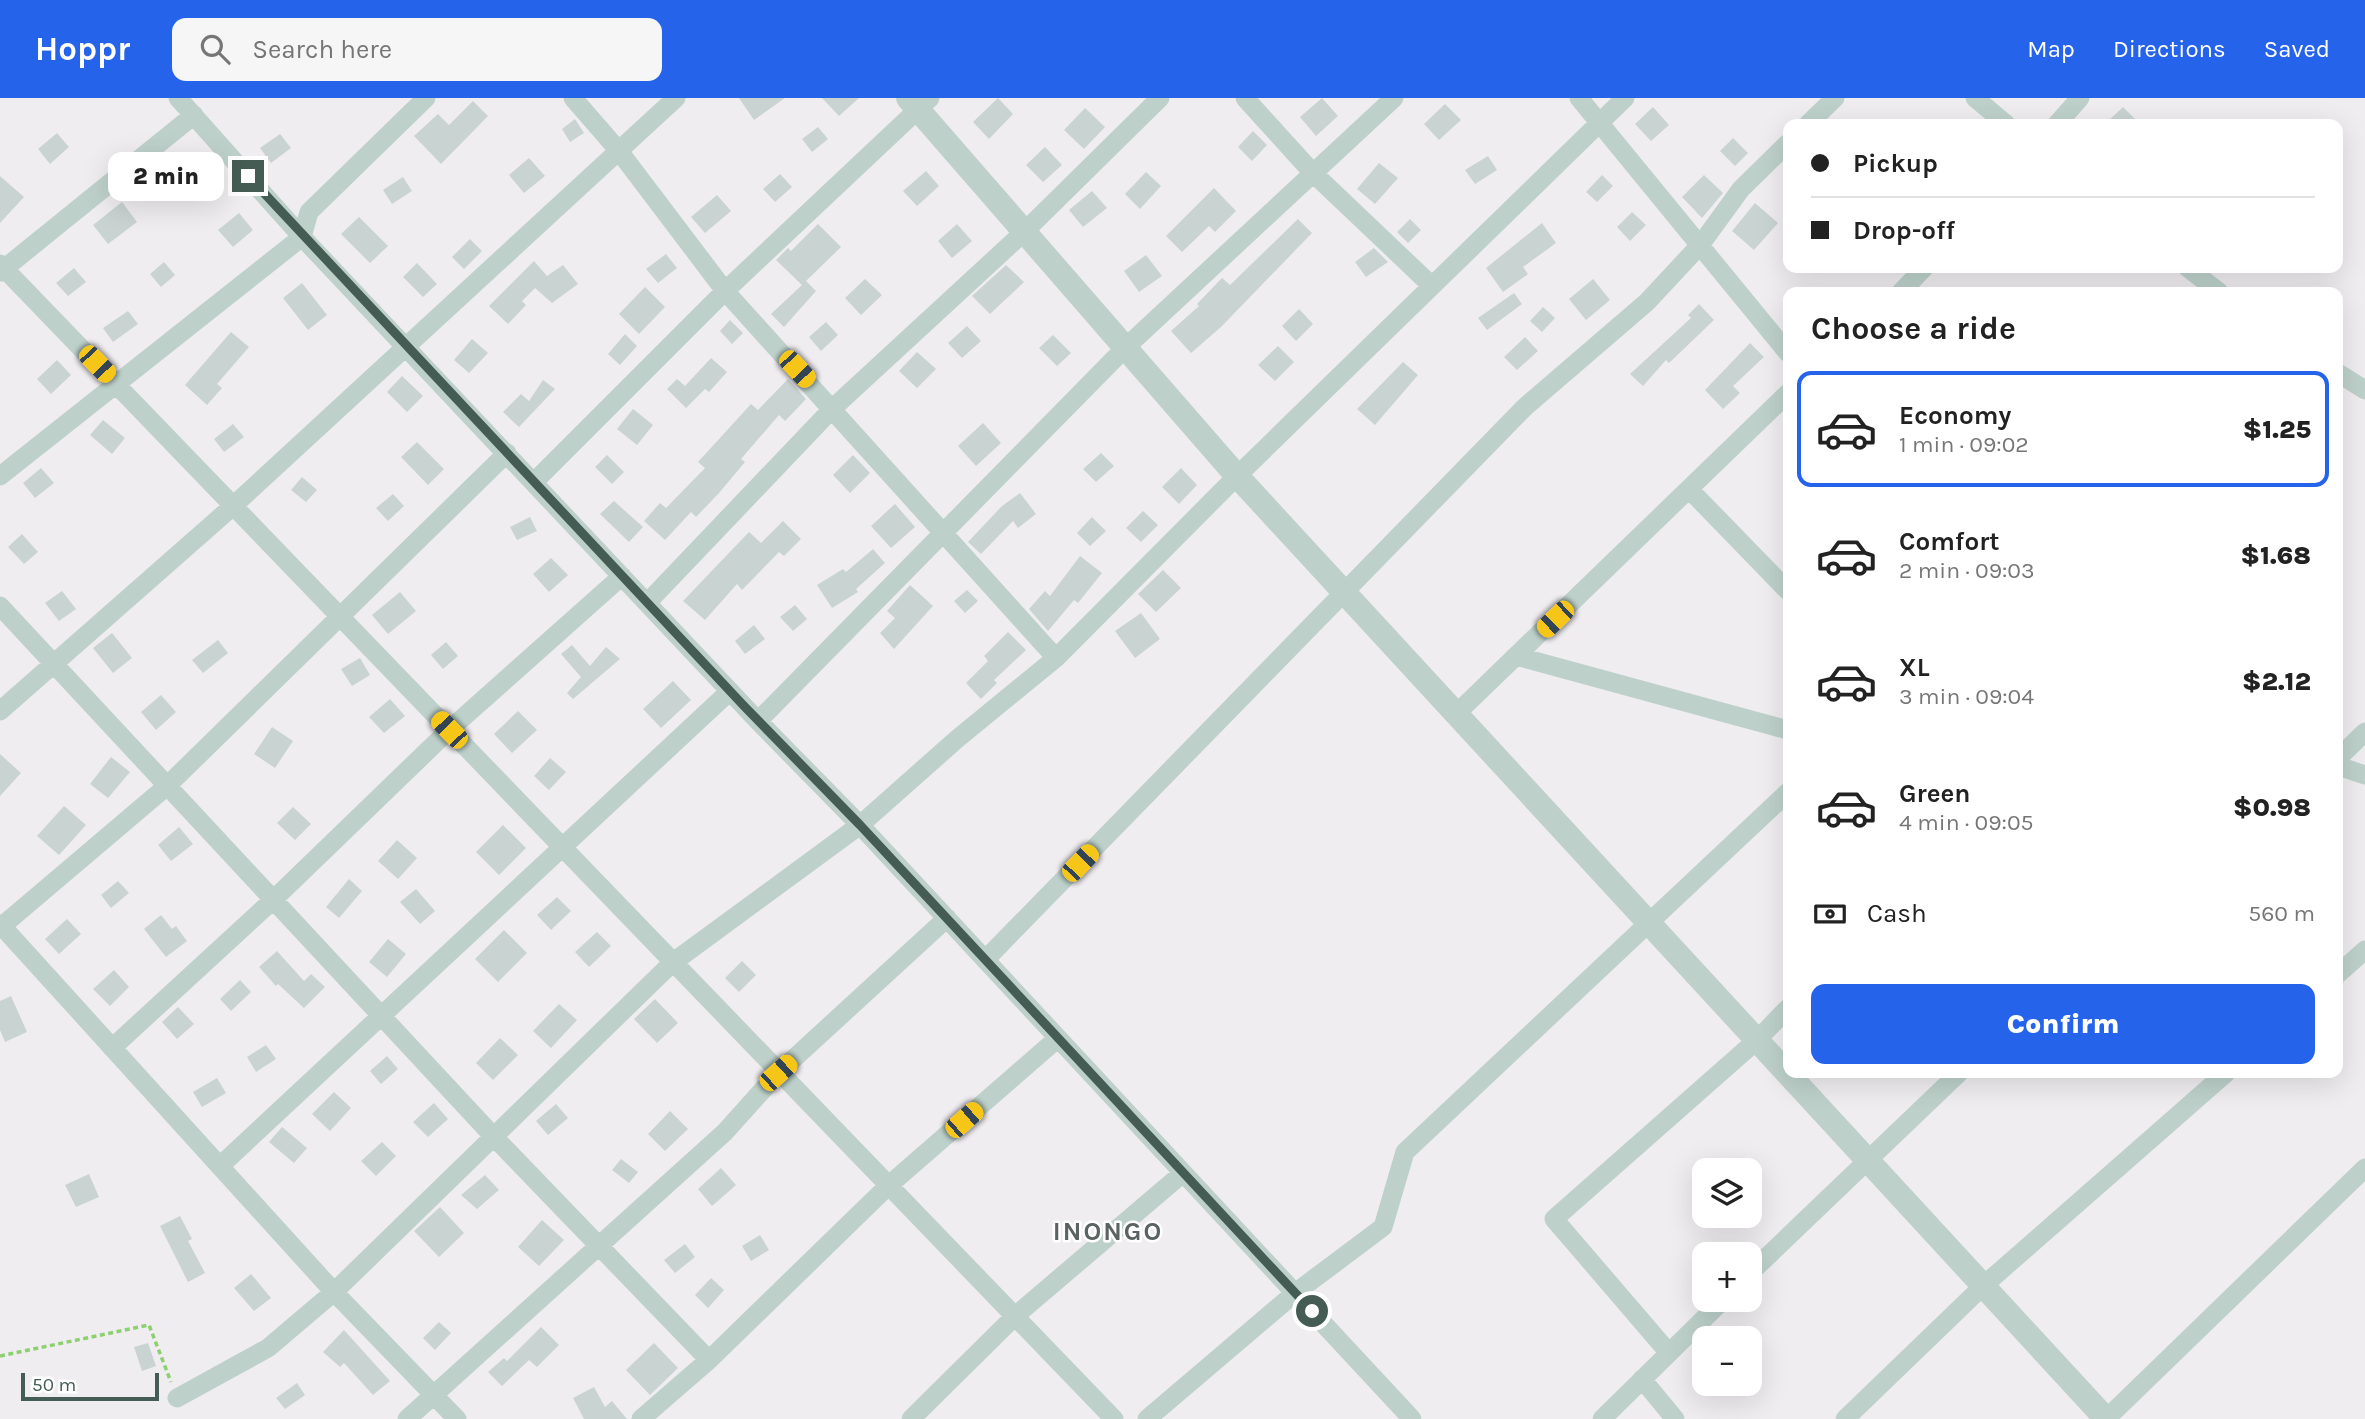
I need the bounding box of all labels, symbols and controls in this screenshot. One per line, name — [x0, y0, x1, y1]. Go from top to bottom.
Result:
search box — [172, 18, 662, 81]
text: Hoppr — [35, 30, 130, 68]
icon: search — [196, 30, 234, 68]
text: Search here — [252, 34, 392, 65]
text: Map — [2027, 35, 2075, 63]
text: Directions — [2113, 35, 2226, 63]
text: Saved — [2264, 35, 2330, 63]
text: Pickup — [1853, 148, 1938, 179]
callout: 2 min — [108, 152, 224, 200]
route end — [232, 160, 264, 192]
text: 2 min — [133, 163, 199, 190]
text: Drop-off — [1853, 215, 1955, 246]
text: Choose a ride — [1811, 310, 2016, 347]
car — [75, 342, 120, 386]
car — [775, 346, 820, 392]
icon: car — [1815, 398, 1878, 461]
text: Economy — [1899, 400, 2011, 431]
text: $1.25 — [2243, 414, 2311, 445]
text: 1 min · 09:02 — [1899, 431, 2029, 458]
icon: car — [1815, 524, 1878, 587]
text: Comfort — [1899, 526, 2000, 557]
text: $1.68 — [2241, 540, 2311, 571]
text: 2 min · 09:03 — [1899, 557, 2035, 584]
car — [1533, 597, 1578, 641]
icon: car — [1815, 650, 1878, 713]
text: XL — [1899, 652, 1930, 683]
text: $2.12 — [2242, 666, 2311, 697]
text: 3 min · 09:04 — [1899, 683, 2034, 710]
car — [427, 708, 472, 752]
icon: car — [1815, 776, 1878, 839]
text: Green — [1899, 778, 1971, 809]
text: $0.98 — [2233, 792, 2311, 823]
text: 4 min · 09:05 — [1899, 809, 2034, 836]
car — [1058, 841, 1103, 885]
icon: cash — [1811, 895, 1849, 933]
text: Cash — [1867, 898, 1927, 929]
text: 560 m — [2248, 900, 2315, 927]
button: Confirm — [1811, 984, 2315, 1064]
car — [756, 1051, 801, 1095]
car — [942, 1098, 987, 1142]
map controls — [1692, 1158, 1762, 1396]
button: layers — [1692, 1158, 1762, 1228]
district label: INONGO — [1053, 1216, 1163, 1247]
button: + — [1692, 1242, 1762, 1312]
route start — [1296, 1295, 1328, 1327]
button: − — [1692, 1326, 1762, 1396]
scale bar — [21, 1370, 159, 1402]
text: 50 m — [32, 1374, 76, 1396]

